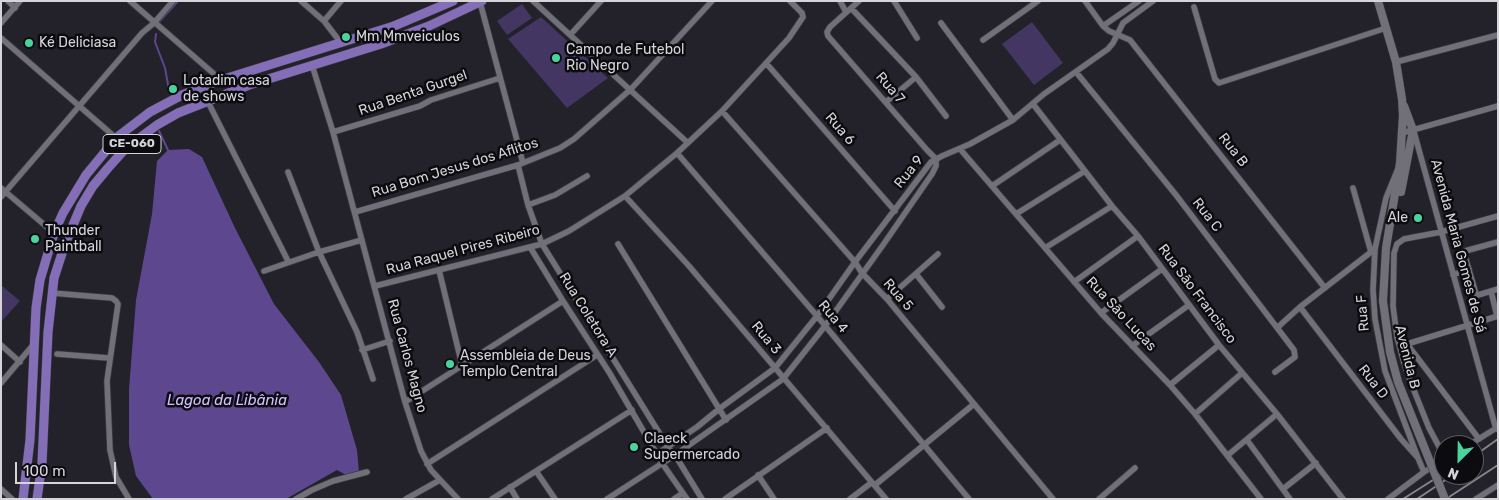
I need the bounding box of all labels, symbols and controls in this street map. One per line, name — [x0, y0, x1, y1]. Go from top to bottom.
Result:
place label: Mm Mmveiculos — [356, 29, 460, 45]
marker: Mm Mmveiculos — [340, 31, 352, 43]
place label: Ké Deliciasa — [39, 35, 116, 51]
marker: Ké Deliciasa — [23, 37, 35, 49]
place label: Campo de Futebol Rio Negro — [566, 42, 684, 74]
marker: Campo de Futebol Rio Negro — [550, 52, 562, 64]
street label: Rua Benta Gurgel — [357, 67, 469, 119]
street label: Rua 7 — [872, 69, 908, 107]
place label: Lotadim casa de shows — [183, 73, 270, 105]
marker: Lotadim casa de shows — [167, 83, 179, 95]
street label: Rua 6 — [821, 109, 859, 149]
street label: Rua B — [1215, 130, 1251, 170]
road number: CE-060 — [103, 134, 161, 154]
street label: Rua Bom Jesus dos Aflitos — [370, 135, 540, 201]
street label: Rua 9 — [891, 152, 927, 192]
street label: Avenida Maria Gomes de Sá — [1427, 157, 1489, 335]
street label: Rua C — [1189, 195, 1225, 235]
place label: Ale — [1387, 210, 1408, 226]
marker: Ale — [1412, 212, 1424, 224]
street label: Rua Raquel Pires Ribeiro — [384, 221, 542, 279]
place label: Thunder Paintball — [45, 223, 102, 256]
marker: Thunder Paintball — [29, 233, 41, 245]
street label: Rua São Francisco — [1154, 241, 1240, 347]
street label: Rua Coletora A — [555, 270, 621, 360]
street label: Rua São Lucas — [1082, 273, 1160, 355]
street label: Rua 5 — [879, 275, 917, 315]
street label: Rua F — [1353, 294, 1373, 332]
street label: Rua Carlos Magno — [384, 297, 430, 415]
street label: Rua 4 — [815, 297, 851, 337]
street label: Rua 3 — [748, 318, 784, 358]
street label: Avenida B — [1391, 323, 1423, 391]
place label: Assembleia de Deus Templo Central — [460, 348, 591, 381]
marker: Assembleia de Deus Templo Central — [444, 358, 456, 370]
street label: Rua D — [1355, 362, 1391, 402]
water label: Lagoa da Libânia — [167, 392, 287, 410]
place label: Claeck Supermercado — [644, 431, 740, 464]
north arrow — [1434, 435, 1484, 485]
marker: Claeck Supermercado — [628, 441, 640, 453]
scale bar — [18, 452, 119, 484]
text: 100 m — [23, 462, 65, 480]
text: N — [1445, 464, 1461, 483]

